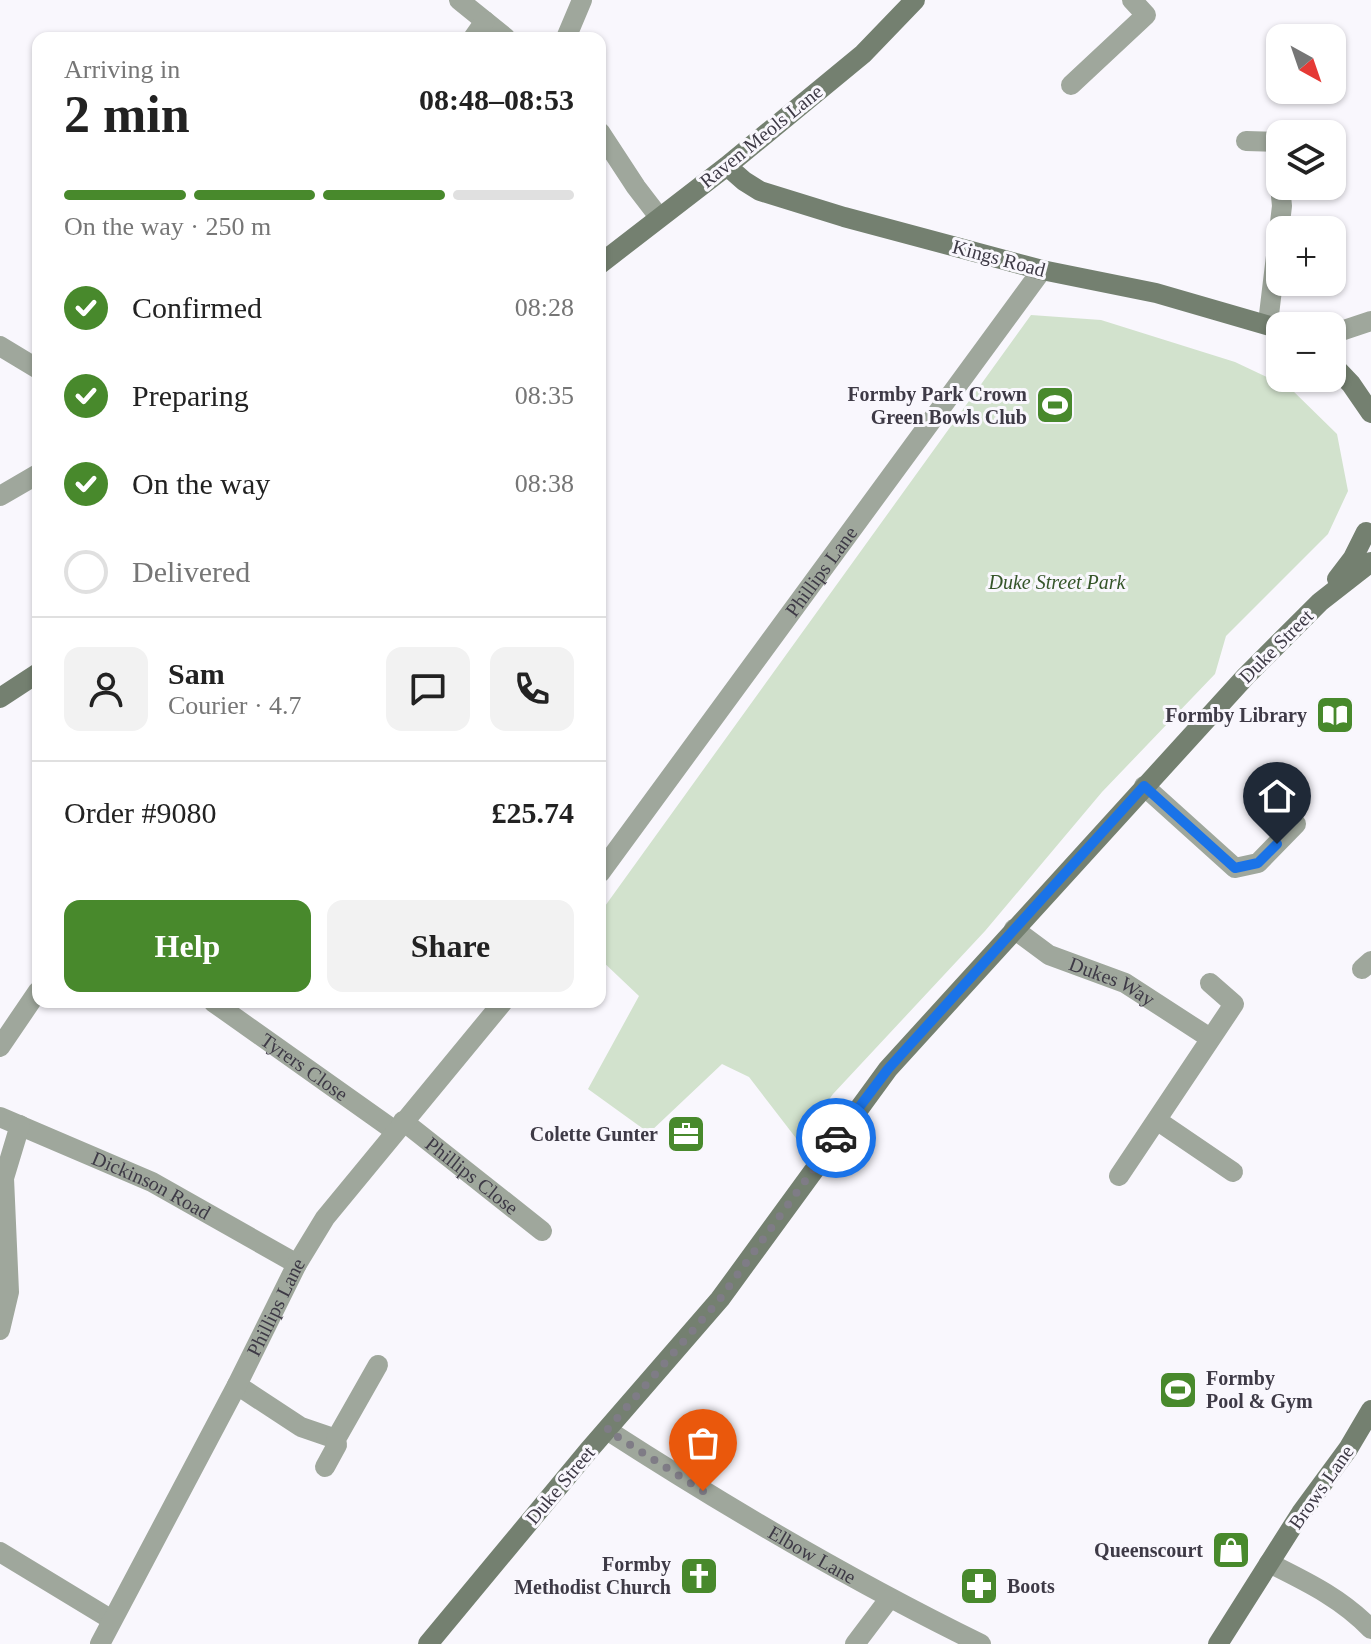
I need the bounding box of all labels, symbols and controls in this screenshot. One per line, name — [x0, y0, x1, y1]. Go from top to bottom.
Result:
north arrow — [1266, 24, 1346, 104]
map controls — [1266, 24, 1346, 392]
text: Arriving in — [64, 55, 180, 84]
street label: Raven Meols Lane — [695, 80, 827, 192]
text: 08:48–08:53 — [419, 83, 574, 116]
text: 2 min — [64, 86, 190, 143]
button: layers — [1266, 120, 1346, 200]
text: On the way · 250 m — [64, 212, 271, 241]
button: + — [1266, 216, 1346, 296]
street label: Kings Road — [950, 235, 1048, 282]
icon: check — [64, 286, 108, 330]
text: Confirmed — [132, 291, 262, 324]
text: 08:28 — [515, 293, 574, 322]
button: − — [1266, 312, 1346, 392]
icon: check — [64, 374, 108, 418]
text: Preparing — [132, 379, 249, 412]
text: 08:35 — [515, 381, 574, 410]
place label: Formby Park Crown Green Bowls Club — [847, 383, 1027, 428]
sports icon: Formby Park Crown Green Bowls Club — [1034, 384, 1076, 426]
icon: check — [64, 462, 108, 506]
text: On the way — [132, 467, 270, 500]
text: 08:38 — [515, 469, 574, 498]
street label: Phillips Lane — [781, 522, 861, 621]
text: Delivered — [132, 555, 250, 588]
park label: Duke Street Park — [988, 571, 1127, 593]
street label: Duke Street — [1235, 604, 1318, 687]
button: person — [64, 647, 148, 731]
button: chat — [386, 647, 470, 731]
button: phone — [490, 647, 574, 731]
text: Sam — [168, 657, 225, 690]
text: Courier · 4.7 — [168, 691, 302, 720]
library icon: Formby Library — [1314, 694, 1356, 736]
place label: Formby Library — [1165, 704, 1307, 727]
pin — [1243, 762, 1311, 844]
icon: home — [1255, 774, 1299, 818]
text: Order #9080 — [64, 796, 216, 829]
text: £25.74 — [492, 796, 574, 829]
button: Help — [64, 900, 311, 992]
button: Share — [327, 900, 574, 992]
street label: Dukes Way — [1066, 952, 1159, 1011]
street label: Tyrers Close — [257, 1028, 352, 1105]
courier — [796, 1098, 876, 1178]
office icon: Colette Gunter — [665, 1113, 707, 1155]
icon: car — [814, 1116, 858, 1160]
place label: Colette Gunter — [530, 1123, 658, 1145]
street label: Phillips Close — [421, 1132, 523, 1219]
street label: Dickinson Road — [89, 1147, 214, 1224]
street label: Phillips Lane — [242, 1254, 309, 1360]
place label: Formby Pool & Gym — [1206, 1367, 1313, 1413]
sports icon: Formby Pool & Gym — [1157, 1369, 1199, 1411]
pin — [669, 1409, 737, 1491]
icon: bag — [681, 1421, 725, 1465]
street label: Duke Street — [521, 1441, 599, 1528]
street label: Brows Lane — [1284, 1441, 1358, 1533]
street label: Elbow Lane — [764, 1521, 860, 1588]
shop icon: Queenscourt — [1210, 1529, 1252, 1571]
place label: Queenscourt — [1094, 1539, 1203, 1561]
place label: Formby Methodist Church — [514, 1553, 671, 1598]
church icon: Formby Methodist Church — [678, 1555, 720, 1597]
pharmacy icon: Boots — [958, 1565, 1000, 1607]
place label: Boots — [1007, 1575, 1055, 1597]

